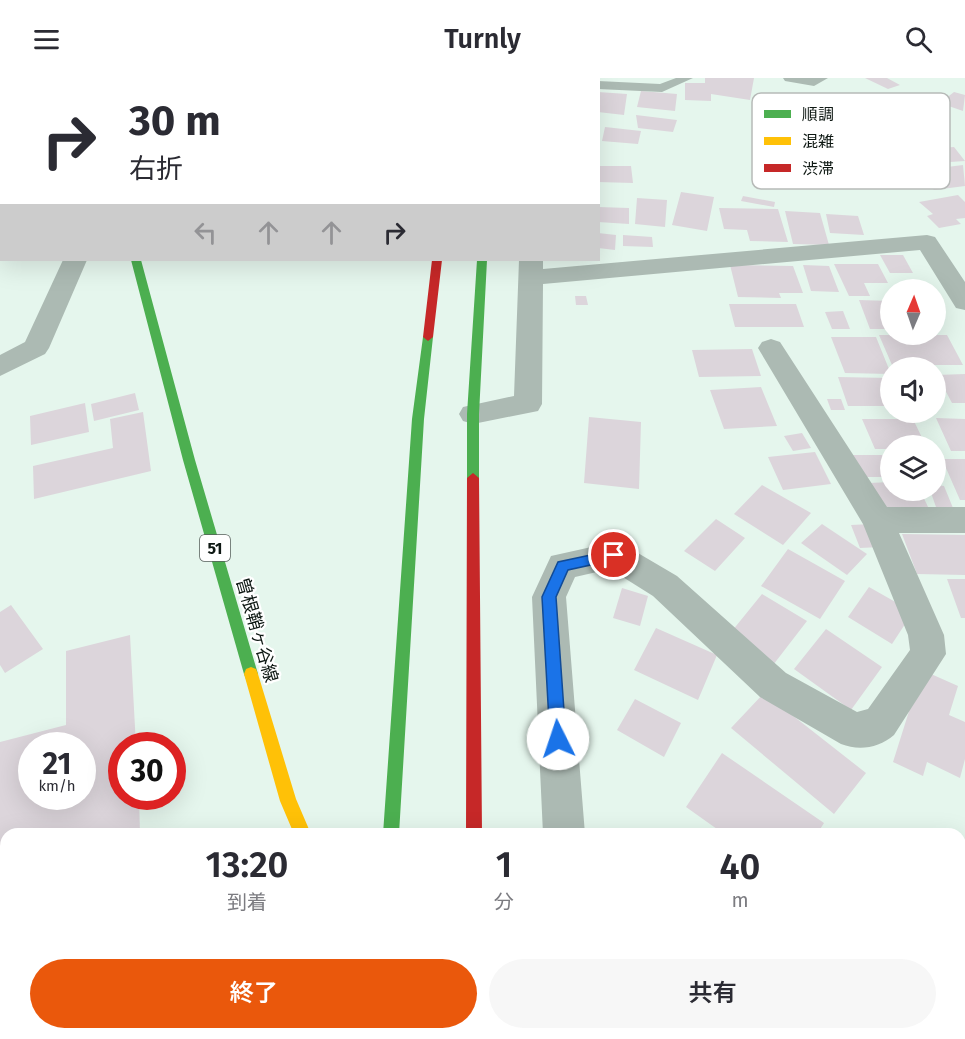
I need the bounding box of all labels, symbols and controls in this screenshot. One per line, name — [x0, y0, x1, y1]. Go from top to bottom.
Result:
icon: menu — [30, 23, 63, 56]
text: Turnly — [444, 23, 521, 55]
icon: search — [902, 23, 935, 56]
legend — [752, 93, 950, 189]
text: 30 m — [129, 96, 221, 146]
icon: right — [30, 102, 108, 180]
text: 順調 — [802, 105, 834, 124]
text: 混雑 — [802, 132, 834, 151]
text: 右折 — [129, 153, 183, 185]
text: 渋滞 — [802, 159, 834, 178]
icon: left — [189, 216, 222, 249]
icon: ahead — [252, 216, 285, 249]
icon: ahead — [315, 216, 348, 249]
icon: right — [378, 216, 411, 249]
north arrow — [880, 279, 946, 345]
map controls — [880, 279, 946, 501]
button: sound — [880, 357, 946, 423]
button: layers — [880, 435, 946, 501]
pin — [588, 529, 639, 580]
road number: 51 — [200, 535, 230, 561]
icon: arrive — [597, 538, 630, 571]
street label: 曽根鞘ヶ谷線 — [232, 575, 282, 685]
position arrow — [526, 707, 590, 771]
speed limit sign: 30 — [108, 732, 186, 810]
text: 21 — [43, 746, 71, 782]
text: km/h — [38, 777, 76, 795]
text: 13:20 — [206, 843, 288, 887]
text: 1 — [496, 843, 512, 887]
text: 40 — [720, 845, 760, 889]
text: m — [731, 888, 749, 912]
text: 到着 — [227, 890, 267, 914]
text: 分 — [494, 890, 514, 914]
button: 終了 — [30, 959, 477, 1028]
button: 共有 — [489, 959, 936, 1028]

